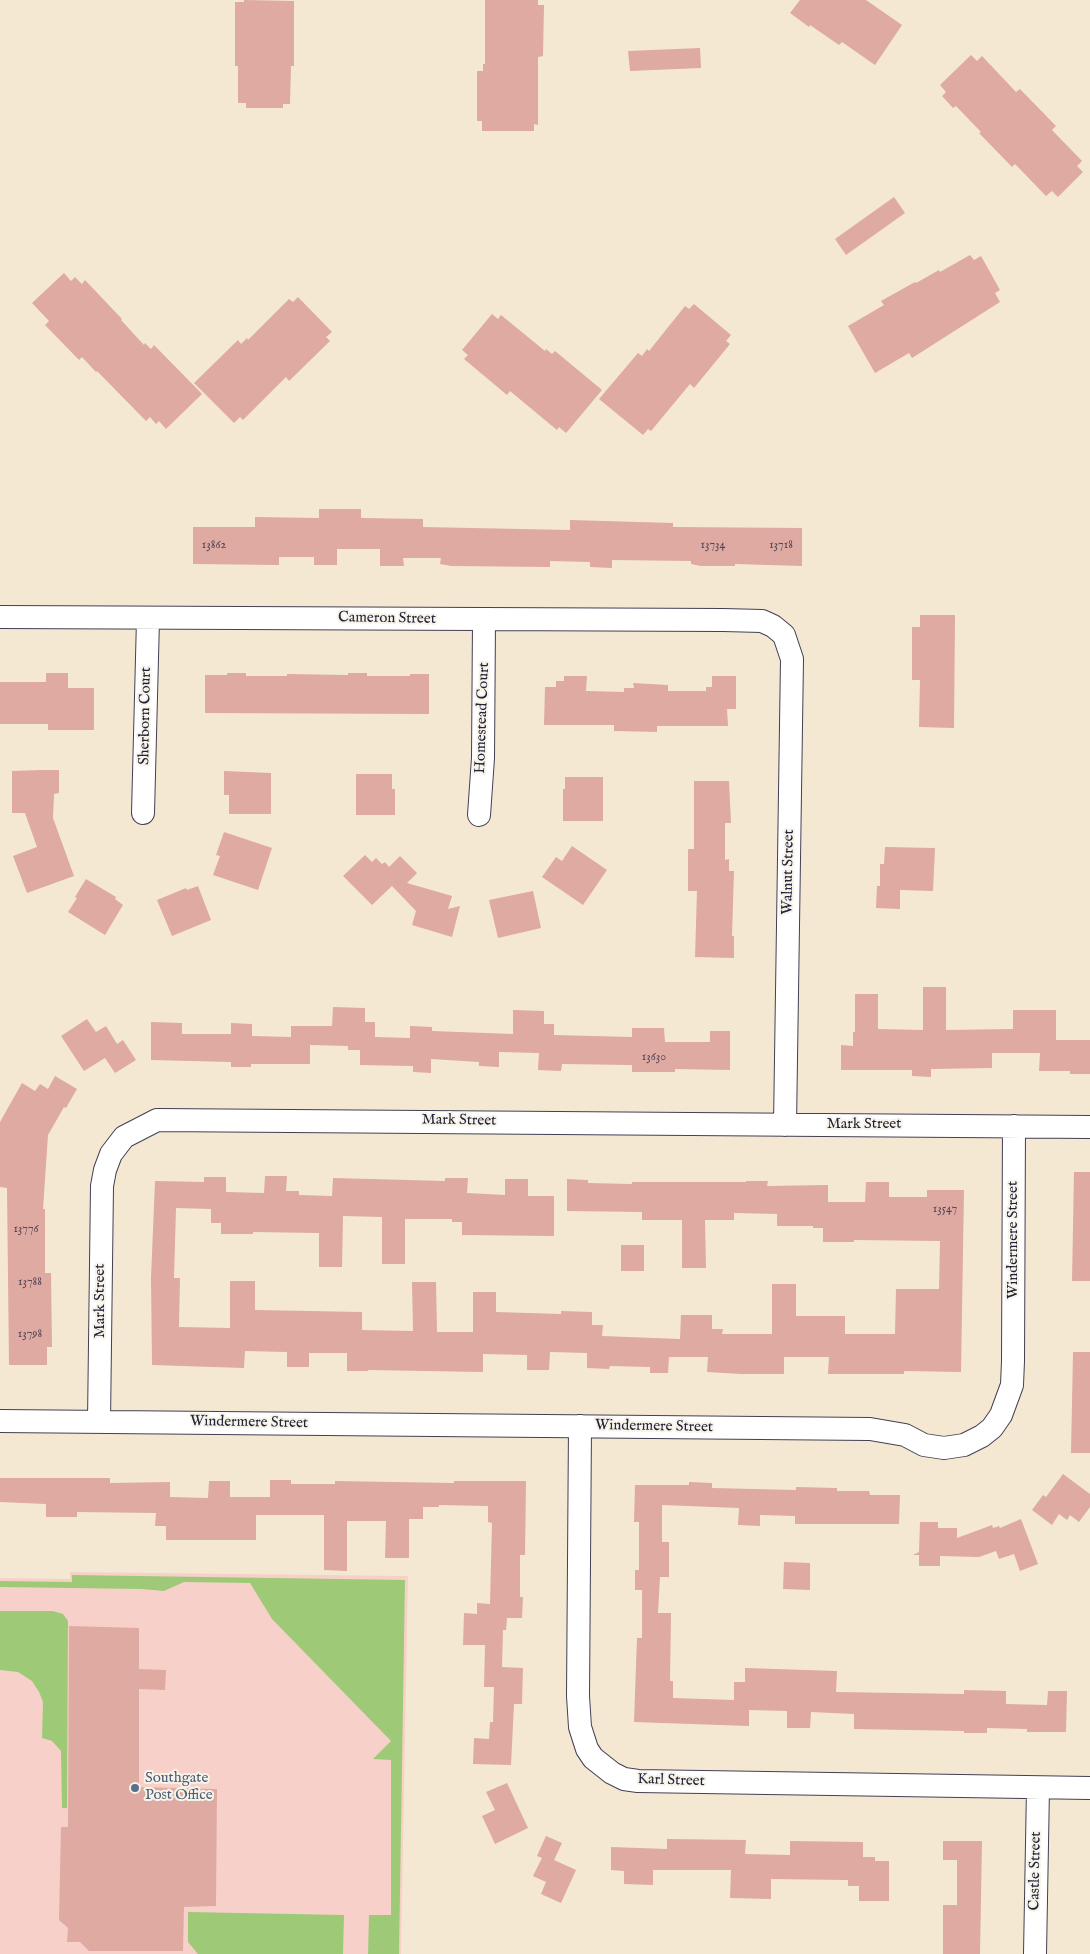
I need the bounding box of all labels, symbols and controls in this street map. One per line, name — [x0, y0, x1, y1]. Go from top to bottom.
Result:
house number: 13862 — [202, 539, 226, 553]
house number: 13734 — [701, 539, 725, 553]
house number: 13718 — [769, 539, 793, 553]
street label: Cameron Street — [338, 609, 436, 629]
street label: Homestead Court — [472, 662, 494, 774]
street label: Sherborn Court — [136, 667, 156, 765]
street label: Walnut Street — [779, 829, 799, 915]
house number: 13630 — [642, 1051, 666, 1065]
street label: Mark Street — [422, 1111, 496, 1131]
street label: Mark Street — [827, 1116, 901, 1134]
street label: Windermere Street — [1005, 1181, 1023, 1299]
house number: 13547 — [933, 1203, 957, 1217]
house number: 13776 — [13, 1223, 39, 1237]
street label: Mark Street — [92, 1264, 110, 1338]
house number: 13788 — [18, 1276, 42, 1290]
house number: 13798 — [18, 1328, 42, 1342]
street label: Windermere Street — [190, 1413, 308, 1433]
street label: Windermere Street — [595, 1417, 713, 1437]
place label: Southgate Post Office — [145, 1770, 213, 1805]
street label: Karl Street — [637, 1771, 705, 1791]
marker: Southgate Post Office — [129, 1782, 141, 1794]
street label: Castle Street — [1026, 1831, 1046, 1911]

